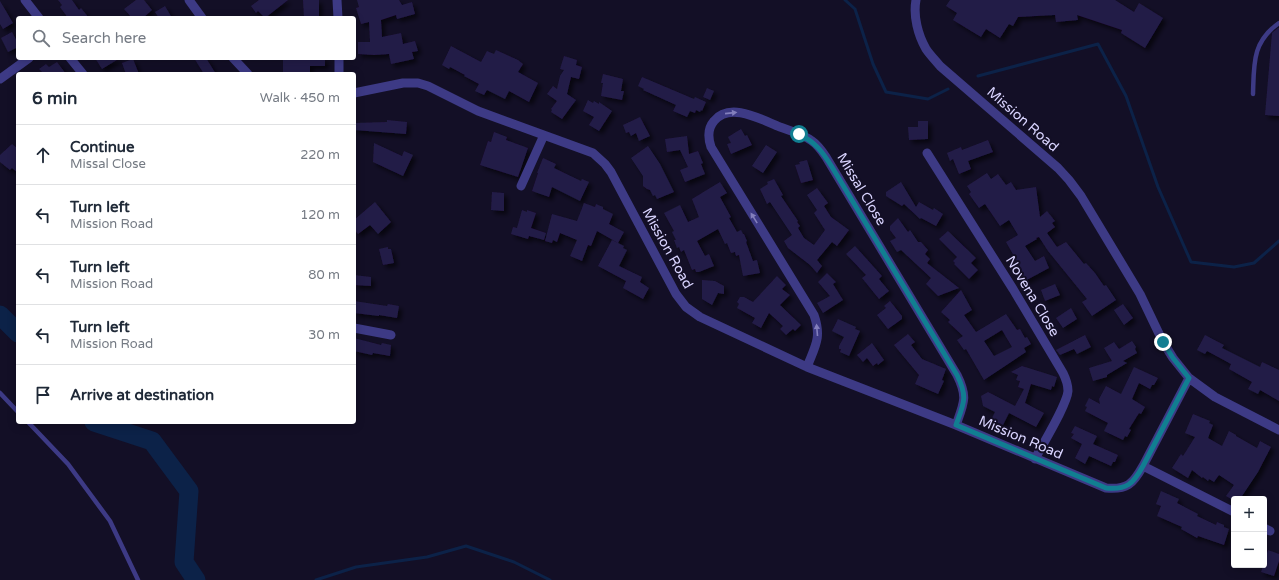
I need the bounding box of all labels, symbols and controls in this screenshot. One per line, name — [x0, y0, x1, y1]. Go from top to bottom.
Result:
search box — [16, 16, 356, 60]
icon: search — [30, 27, 52, 49]
text: Search here — [62, 29, 146, 47]
street label: Mission Road — [983, 84, 1062, 155]
text: 6 min — [32, 88, 77, 109]
text: Walk · 450 m — [260, 90, 340, 106]
one-way arrow — [724, 110, 737, 116]
route start — [790, 125, 808, 143]
text: Continue — [70, 138, 134, 156]
icon: ahead — [32, 144, 54, 166]
text: 220 m — [300, 147, 340, 163]
street label: Missal Close — [833, 150, 890, 229]
text: Missal Close — [70, 156, 146, 172]
text: Turn left — [70, 198, 130, 216]
icon: left — [32, 204, 54, 226]
street label: Mission Road — [638, 205, 697, 292]
text: 120 m — [300, 207, 340, 223]
one-way arrow — [750, 212, 758, 223]
text: Mission Road — [70, 216, 153, 232]
street label: Novena Close — [1002, 253, 1063, 340]
text: Turn left — [70, 258, 130, 276]
icon: left — [32, 264, 54, 286]
text: 80 m — [308, 267, 340, 283]
text: Mission Road — [70, 276, 153, 292]
text: Turn left — [70, 318, 130, 336]
icon: left — [32, 324, 54, 346]
one-way arrow — [814, 324, 821, 336]
text: 30 m — [308, 327, 340, 343]
route end — [1154, 333, 1172, 351]
text: Mission Road — [70, 336, 153, 352]
icon: arrive — [32, 384, 54, 406]
text: Arrive at destination — [70, 386, 214, 404]
street label: Mission Road — [976, 412, 1065, 463]
map controls — [1231, 496, 1267, 568]
button: + — [1231, 496, 1267, 532]
button: − — [1231, 532, 1267, 568]

